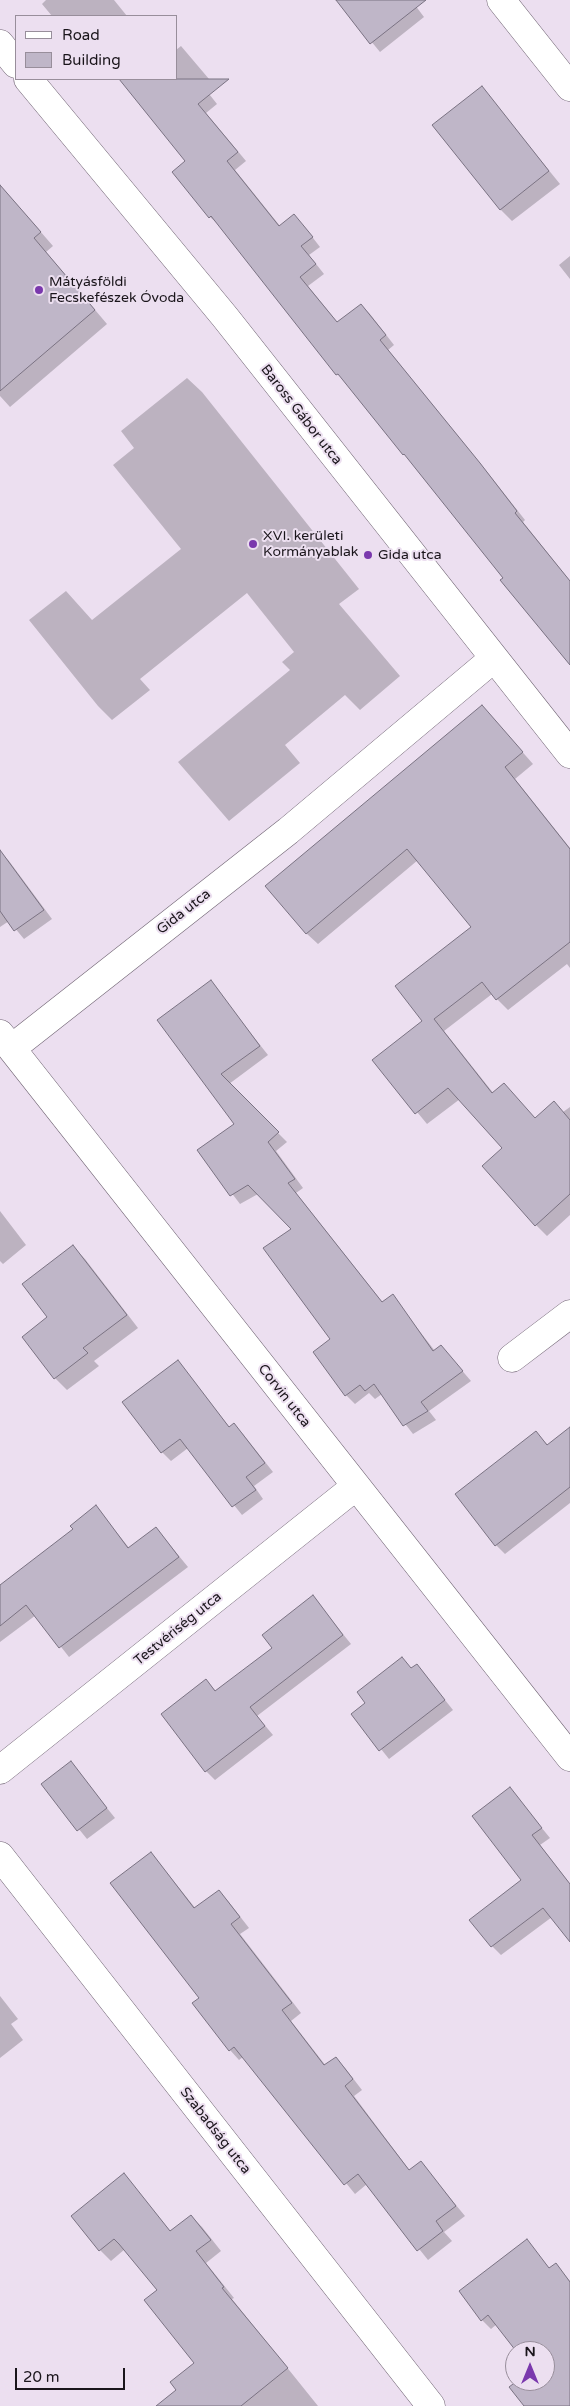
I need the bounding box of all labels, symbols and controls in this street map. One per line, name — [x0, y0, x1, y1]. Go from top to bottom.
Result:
legend — [15, 15, 178, 80]
text: Road — [62, 26, 100, 44]
text: Building — [62, 51, 121, 69]
place label: Mátyásföldi Fecskefészek Óvoda — [49, 274, 184, 306]
marker: Mátyásföldi Fecskefészek Óvoda — [33, 284, 45, 296]
street label: Baross Gábor utca — [257, 362, 345, 468]
place label: XVI. kerületi Kormányablak — [263, 528, 358, 560]
marker: XVI. kerületi Kormányablak — [247, 538, 259, 550]
place label: Gida utca — [378, 547, 442, 563]
marker: Gida utca — [362, 549, 374, 561]
street label: Gida utca — [154, 886, 214, 938]
street label: Corvin utca — [254, 1361, 314, 1431]
street label: Testvériség utca — [131, 1589, 225, 1669]
street label: Szabadság utca — [176, 2084, 254, 2178]
north arrow — [505, 2341, 555, 2391]
text: N — [524, 2343, 536, 2360]
scale bar — [18, 2358, 128, 2390]
text: 20 m — [23, 2368, 60, 2386]

